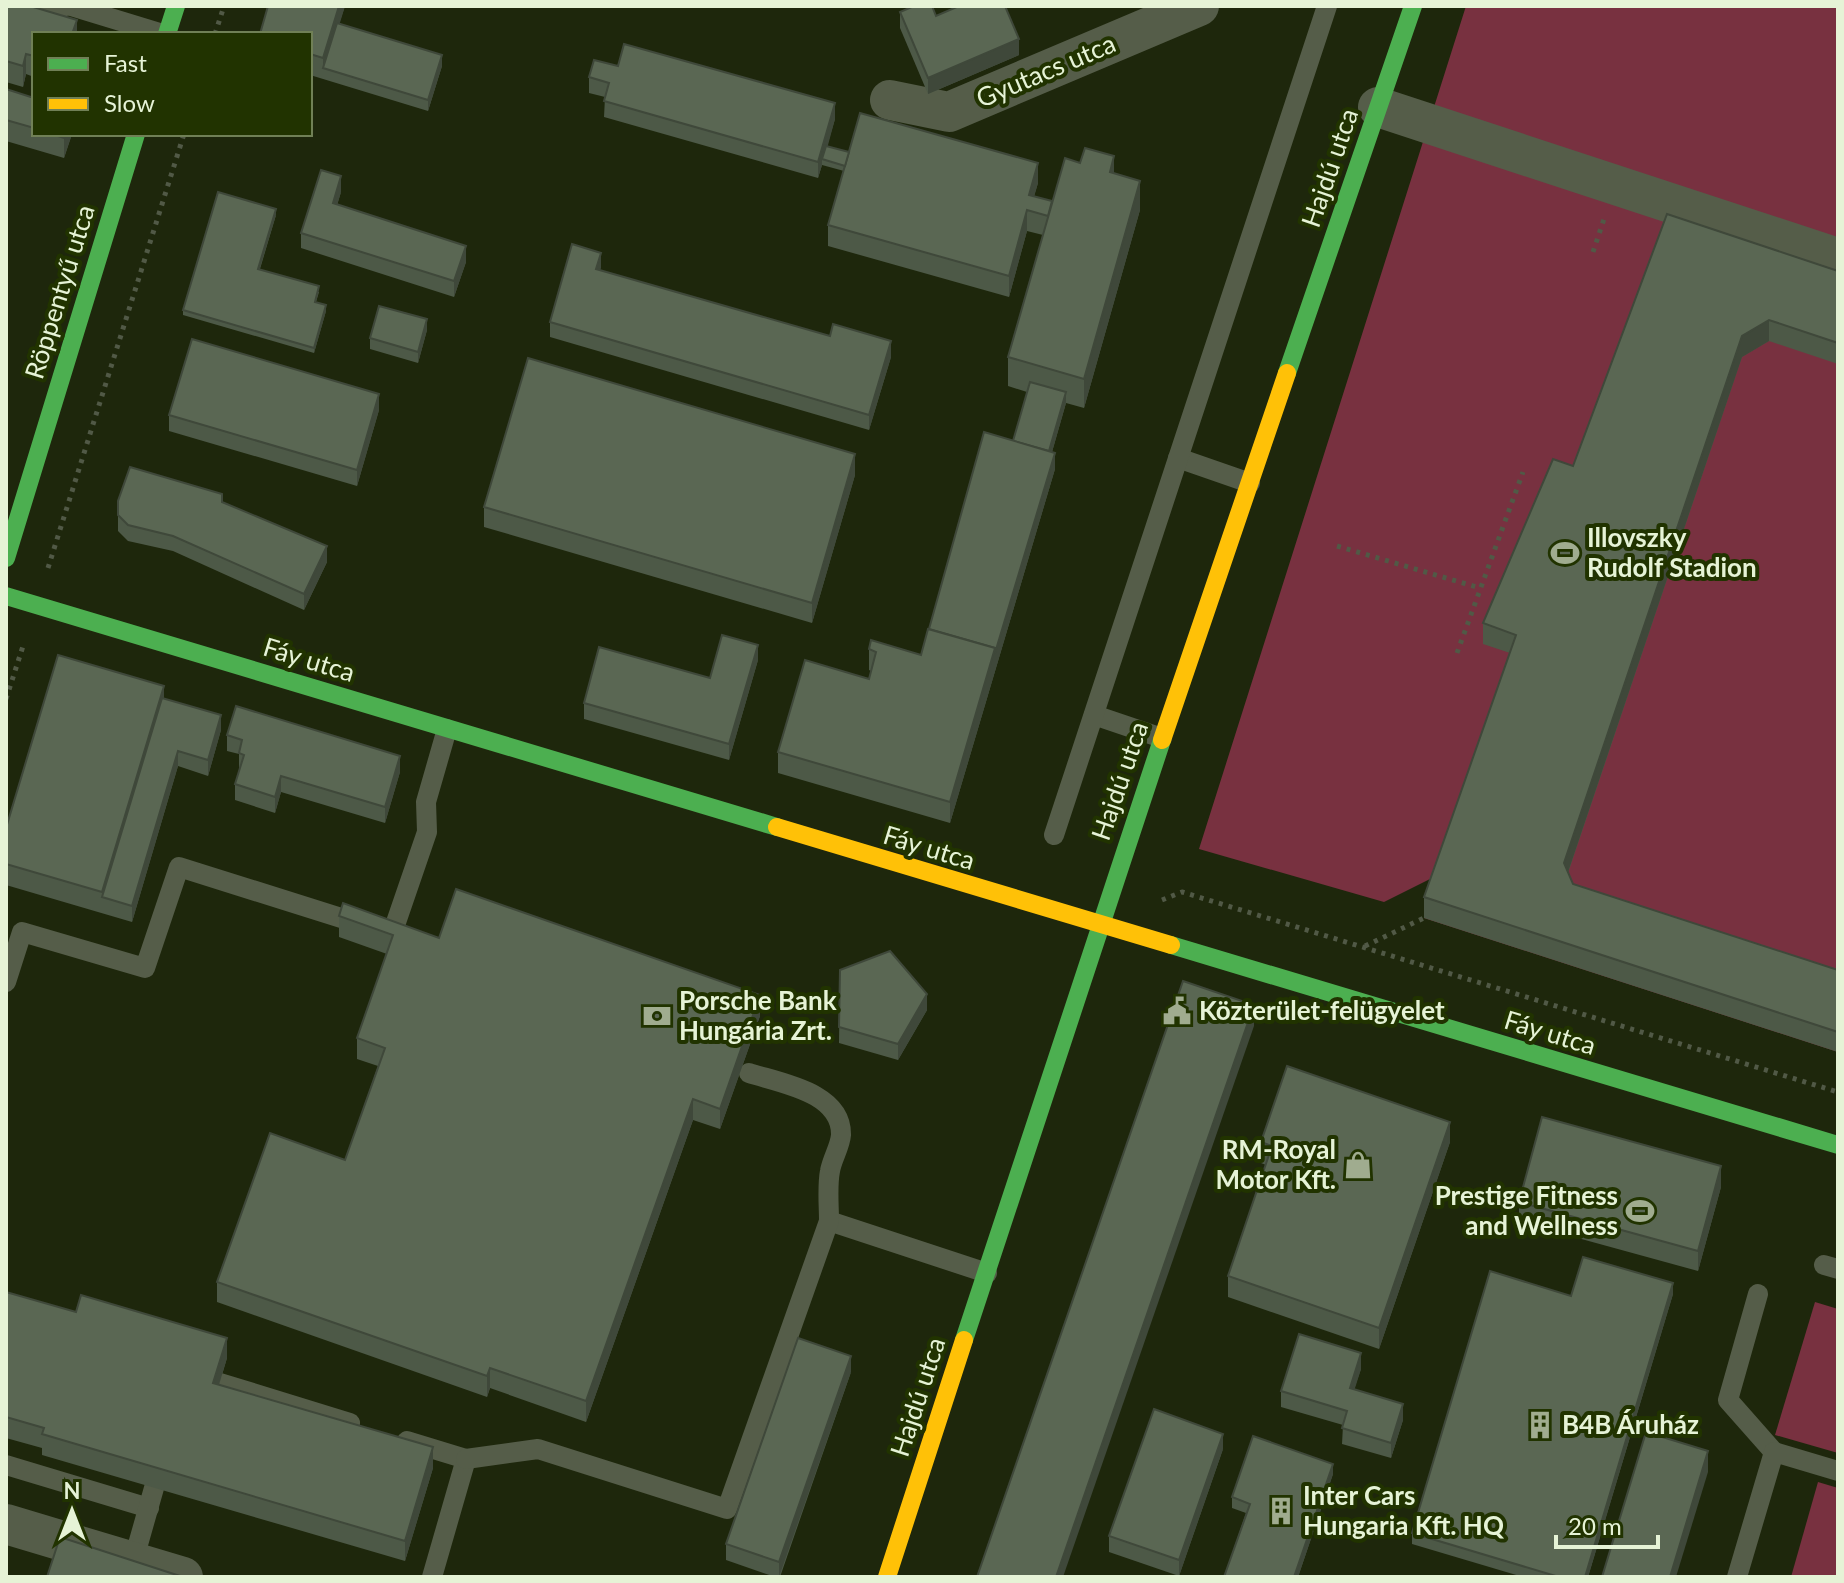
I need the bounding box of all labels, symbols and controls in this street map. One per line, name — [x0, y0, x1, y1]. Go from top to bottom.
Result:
street label: Gyutacs utca — [971, 26, 1120, 114]
legend — [32, 32, 312, 136]
text: Fast — [104, 48, 147, 77]
text: Slow — [104, 88, 155, 117]
street label: Hajdú utca — [1294, 104, 1364, 231]
street label: Röppentyű utca — [17, 201, 101, 383]
place label: Illovszky Rudolf Stadion — [1587, 521, 1757, 583]
sports icon: Illovszky Rudolf Stadion — [1550, 538, 1580, 568]
street label: Fáy utca — [260, 630, 359, 688]
street label: Hajdú utca — [1084, 717, 1154, 844]
street label: Fáy utca — [880, 818, 979, 876]
place label: Porsche Bank Hungária Zrt. — [679, 984, 837, 1046]
place label: Közterület-felügyelet — [1199, 994, 1445, 1026]
public building icon: Közterület-felügyelet — [1162, 996, 1192, 1026]
bank icon: Porsche Bank Hungária Zrt. — [642, 1001, 672, 1031]
street label: Fáy utca — [1501, 1003, 1600, 1061]
place label: RM-Royal Motor Kft. — [1215, 1133, 1336, 1195]
shop icon: RM-Royal Motor Kft. — [1343, 1150, 1373, 1180]
place label: Prestige Fitness and Wellness — [1435, 1179, 1618, 1241]
sports icon: Prestige Fitness and Wellness — [1625, 1196, 1655, 1226]
street label: Hajdú utca — [883, 1333, 951, 1460]
place label: B4B Áruház — [1562, 1408, 1699, 1440]
building icon: B4B Áruház — [1525, 1410, 1555, 1440]
north arrow — [32, 1471, 112, 1551]
text: N — [64, 1477, 80, 1504]
place label: Inter Cars Hungaria Kft. HQ — [1303, 1479, 1505, 1541]
building icon: Inter Cars Hungaria Kft. HQ — [1266, 1496, 1296, 1526]
scale bar — [1556, 1499, 1658, 1549]
text: 20 m — [1568, 1511, 1622, 1540]

